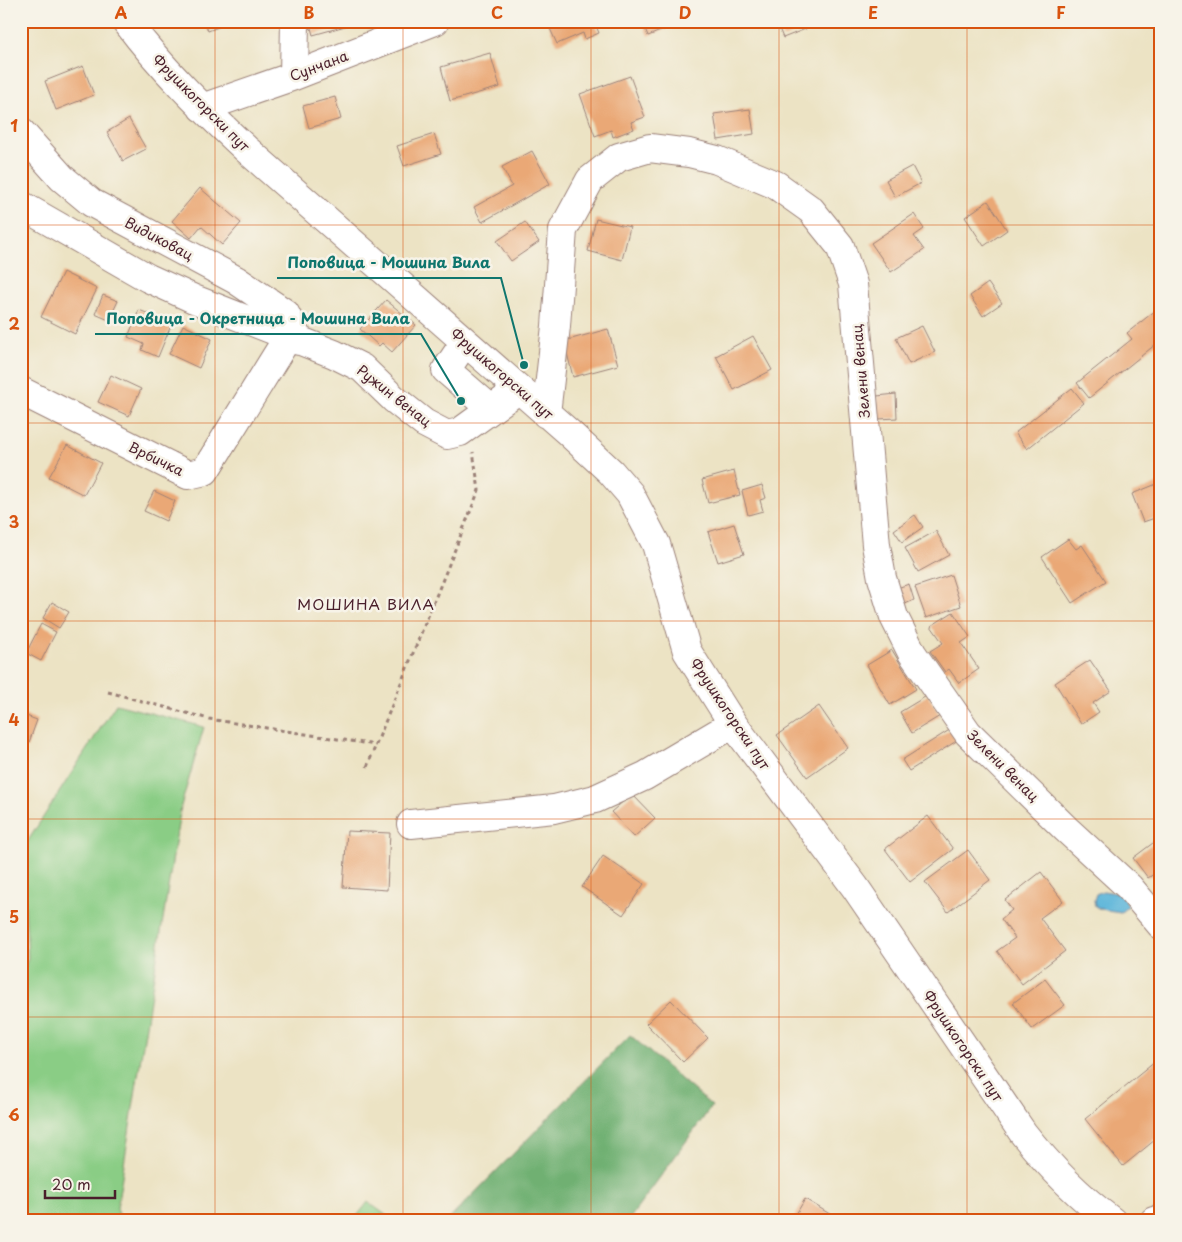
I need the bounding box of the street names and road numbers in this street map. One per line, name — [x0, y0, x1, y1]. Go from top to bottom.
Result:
street label: Сунчана — [287, 45, 351, 86]
street label: Фрушкогорски пут — [148, 49, 255, 156]
street label: Видиковац — [121, 212, 197, 265]
street label: Фрушкогорски пут — [446, 323, 559, 424]
street label: Зелени венац — [846, 323, 875, 419]
street label: Ружин венац — [352, 360, 436, 432]
street label: Врбичка — [125, 436, 187, 481]
street label: Фрушкогорски пут — [685, 654, 776, 774]
street label: Зелени венац — [963, 725, 1044, 806]
street label: Фрушкогорски пут — [918, 986, 1009, 1106]

